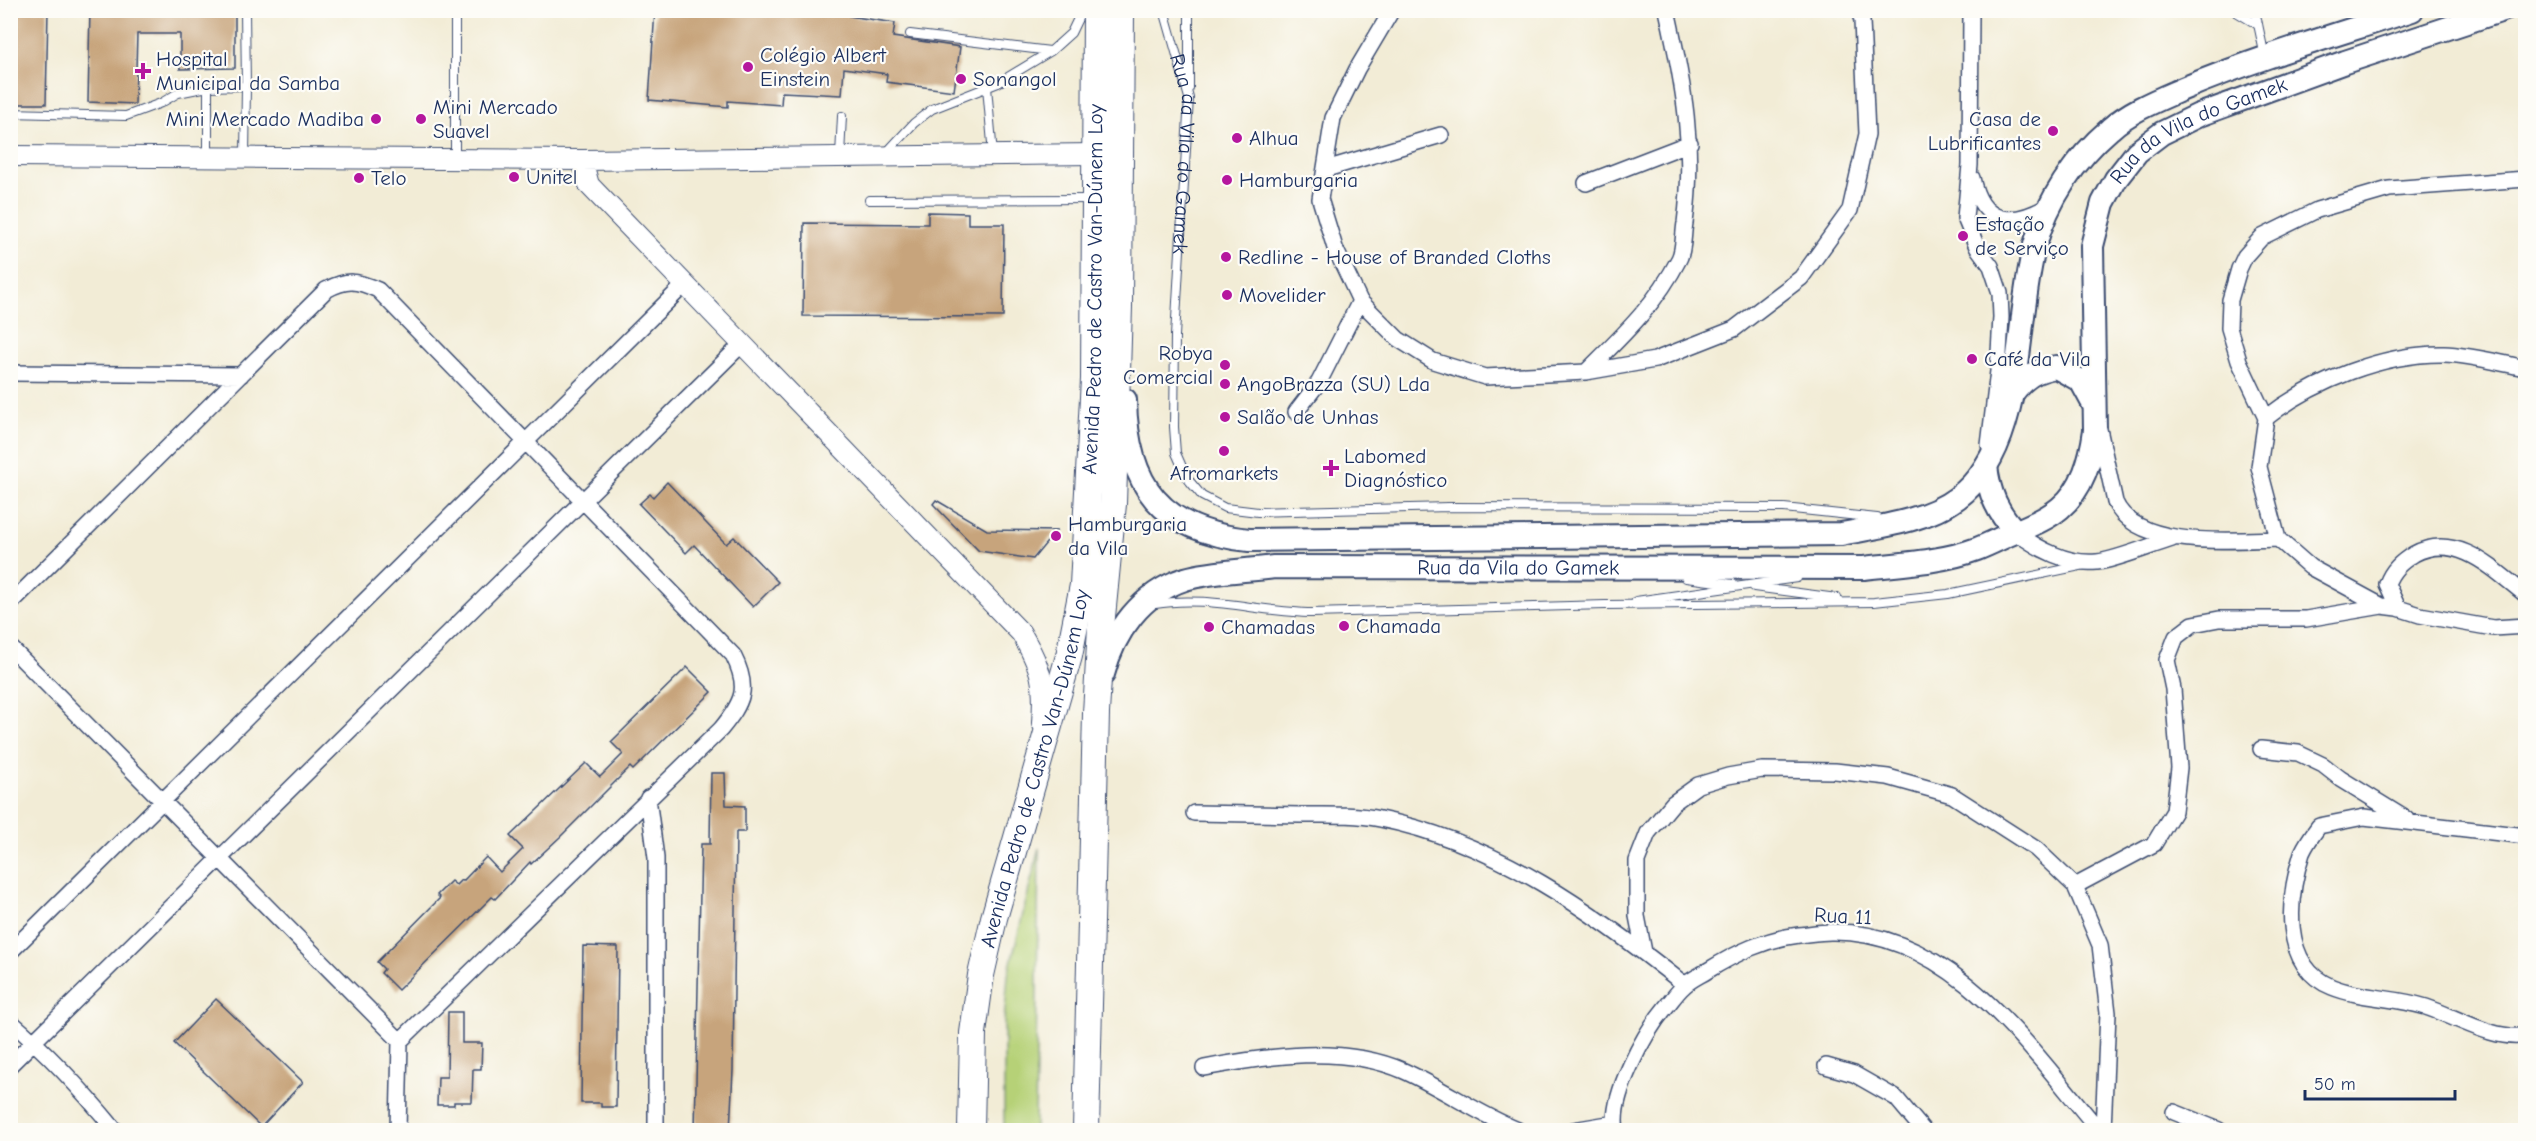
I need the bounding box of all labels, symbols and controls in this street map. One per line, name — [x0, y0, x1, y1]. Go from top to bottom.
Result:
place label: Colégio Albert Einstein — [760, 43, 887, 91]
place label: Hospital Municipal da Samba — [156, 47, 340, 95]
street label: Rua da Vila do Gamek — [1165, 51, 1201, 255]
marker: Colégio Albert Einstein — [741, 60, 755, 74]
marker: Hospital Municipal da Samba — [134, 62, 152, 80]
place label: Sonangol — [973, 67, 1057, 91]
marker: Sonangol — [954, 72, 968, 86]
street label: Rua da Vila do Gamek — [2105, 72, 2290, 188]
place label: Mini Mercado Suavel — [433, 95, 558, 143]
street label: Avenida Pedro de Castro Van-Dúnem Loy — [1077, 103, 1107, 475]
place label: Mini Mercado Madiba — [166, 107, 364, 131]
place label: Casa de Lubrificantes — [1928, 107, 2041, 155]
marker: Mini Mercado Madiba — [369, 112, 383, 126]
marker: Mini Mercado Suavel — [414, 112, 428, 126]
marker: Casa de Lubrificantes — [2046, 124, 2060, 138]
place label: Alhua — [1249, 126, 1299, 150]
marker: Alhua — [1230, 131, 1244, 145]
place label: Unitel — [526, 165, 577, 189]
place label: Telo — [371, 166, 407, 190]
place label: Hamburgaria — [1239, 168, 1358, 192]
marker: Unitel — [507, 170, 521, 184]
marker: Telo — [352, 171, 366, 185]
marker: Hamburgaria — [1220, 173, 1234, 187]
place label: Estação de Serviço — [1975, 212, 2069, 260]
marker: Estação de Serviço — [1956, 229, 1970, 243]
place label: Redline - House of Branded Cloths — [1238, 245, 1551, 269]
marker: Redline - House of Branded Cloths — [1219, 250, 1233, 264]
place label: Movelider — [1239, 283, 1326, 307]
marker: Movelider — [1220, 288, 1234, 302]
place label: Robya Comercial — [1123, 341, 1213, 389]
place label: Café da Vila — [1984, 347, 2091, 371]
marker: Café da Vila — [1965, 352, 1979, 366]
marker: Robya Comercial — [1218, 358, 1232, 372]
place label: AngoBrazza (SU) Lda — [1237, 372, 1430, 396]
marker: AngoBrazza (SU) Lda — [1218, 377, 1232, 391]
place label: Salão de Unhas — [1237, 405, 1379, 429]
marker: Salão de Unhas — [1218, 410, 1232, 424]
marker: Afromarkets — [1217, 444, 1231, 458]
place label: Labomed Diagnóstico — [1344, 444, 1447, 492]
marker: Labomed Diagnóstico — [1322, 459, 1340, 477]
place label: Afromarkets — [1170, 461, 1278, 485]
place label: Hamburgaria da Vila — [1068, 512, 1187, 560]
marker: Hamburgaria da Vila — [1049, 529, 1063, 543]
street label: Rua da Vila do Gamek — [1417, 555, 1619, 580]
street label: Avenida Pedro de Castro Van-Dúnem Loy — [976, 587, 1094, 950]
place label: Chamada — [1356, 614, 1441, 638]
place label: Chamadas — [1221, 615, 1315, 639]
marker: Chamada — [1337, 619, 1351, 633]
marker: Chamadas — [1202, 620, 1216, 634]
street label: Rua 11 — [1814, 903, 1872, 929]
scale bar — [2305, 1063, 2455, 1101]
text: 50 m — [2314, 1074, 2356, 1095]

